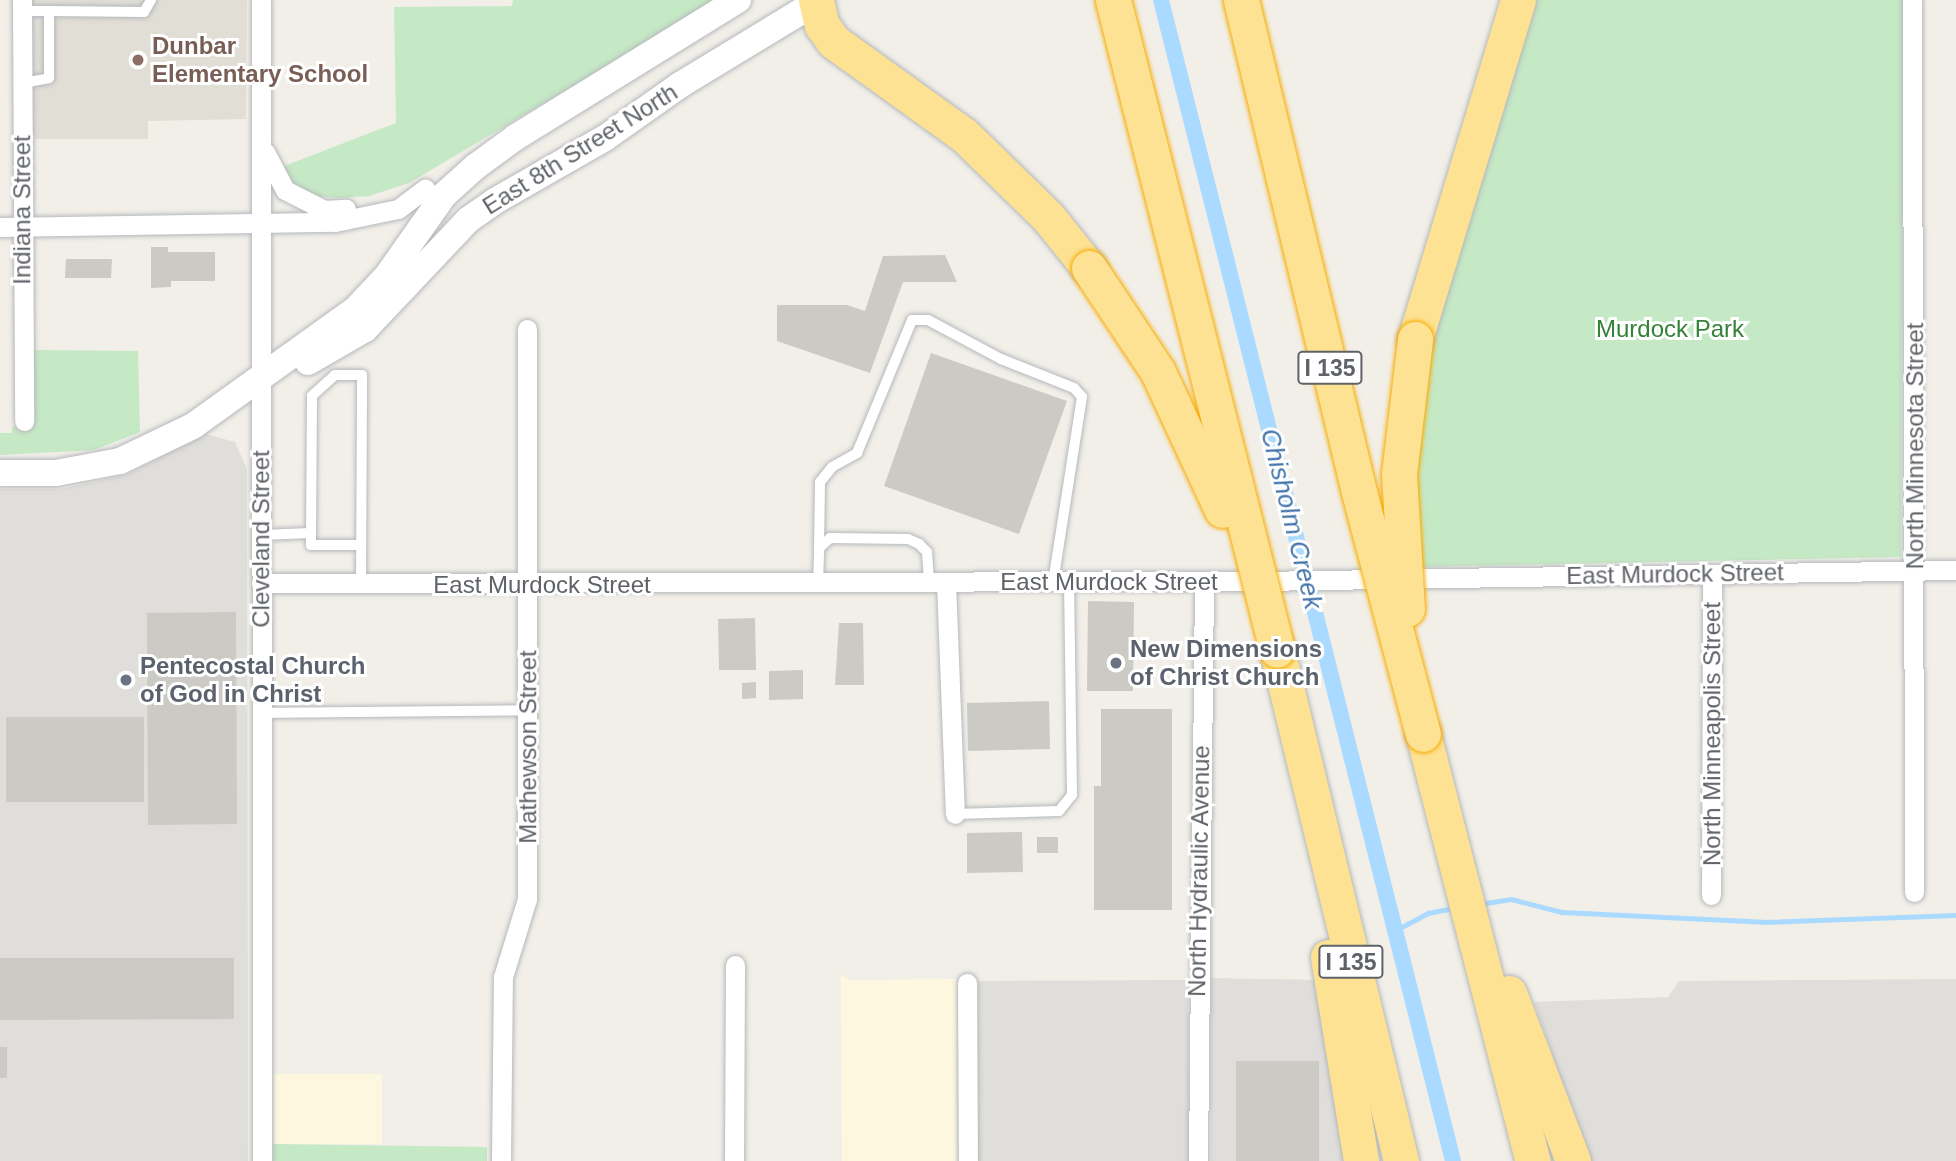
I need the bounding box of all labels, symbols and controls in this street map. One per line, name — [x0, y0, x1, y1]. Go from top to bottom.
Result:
place label: Dunbar Elementary School — [152, 32, 368, 88]
marker: Dunbar Elementary School — [130, 52, 146, 68]
street label: East 8th Street North — [477, 77, 683, 221]
street label: Indiana Street — [8, 135, 36, 285]
park label: Murdock Park — [1596, 315, 1744, 343]
street label: North Minnesota Street — [1901, 323, 1929, 569]
road number: I 135 — [1297, 348, 1363, 388]
water label: Chisholm Creek — [1253, 426, 1329, 612]
street label: Cleveland Street — [247, 450, 275, 628]
street label: East Murdock Street — [1566, 558, 1784, 590]
street label: East Murdock Street — [1000, 568, 1218, 596]
street label: East Murdock Street — [433, 571, 651, 599]
street label: North Minneapolis Street — [1698, 602, 1726, 866]
place label: New Dimensions of Christ Church — [1130, 635, 1322, 691]
street label: Mathewson Street — [514, 650, 542, 844]
place label: Pentecostal Church of God in Christ — [140, 652, 365, 708]
marker: New Dimensions of Christ Church — [1108, 655, 1124, 671]
marker: Pentecostal Church of God in Christ — [118, 672, 134, 688]
street label: North Hydraulic Avenue — [1182, 744, 1216, 998]
road number: I 135 — [1318, 942, 1384, 981]

